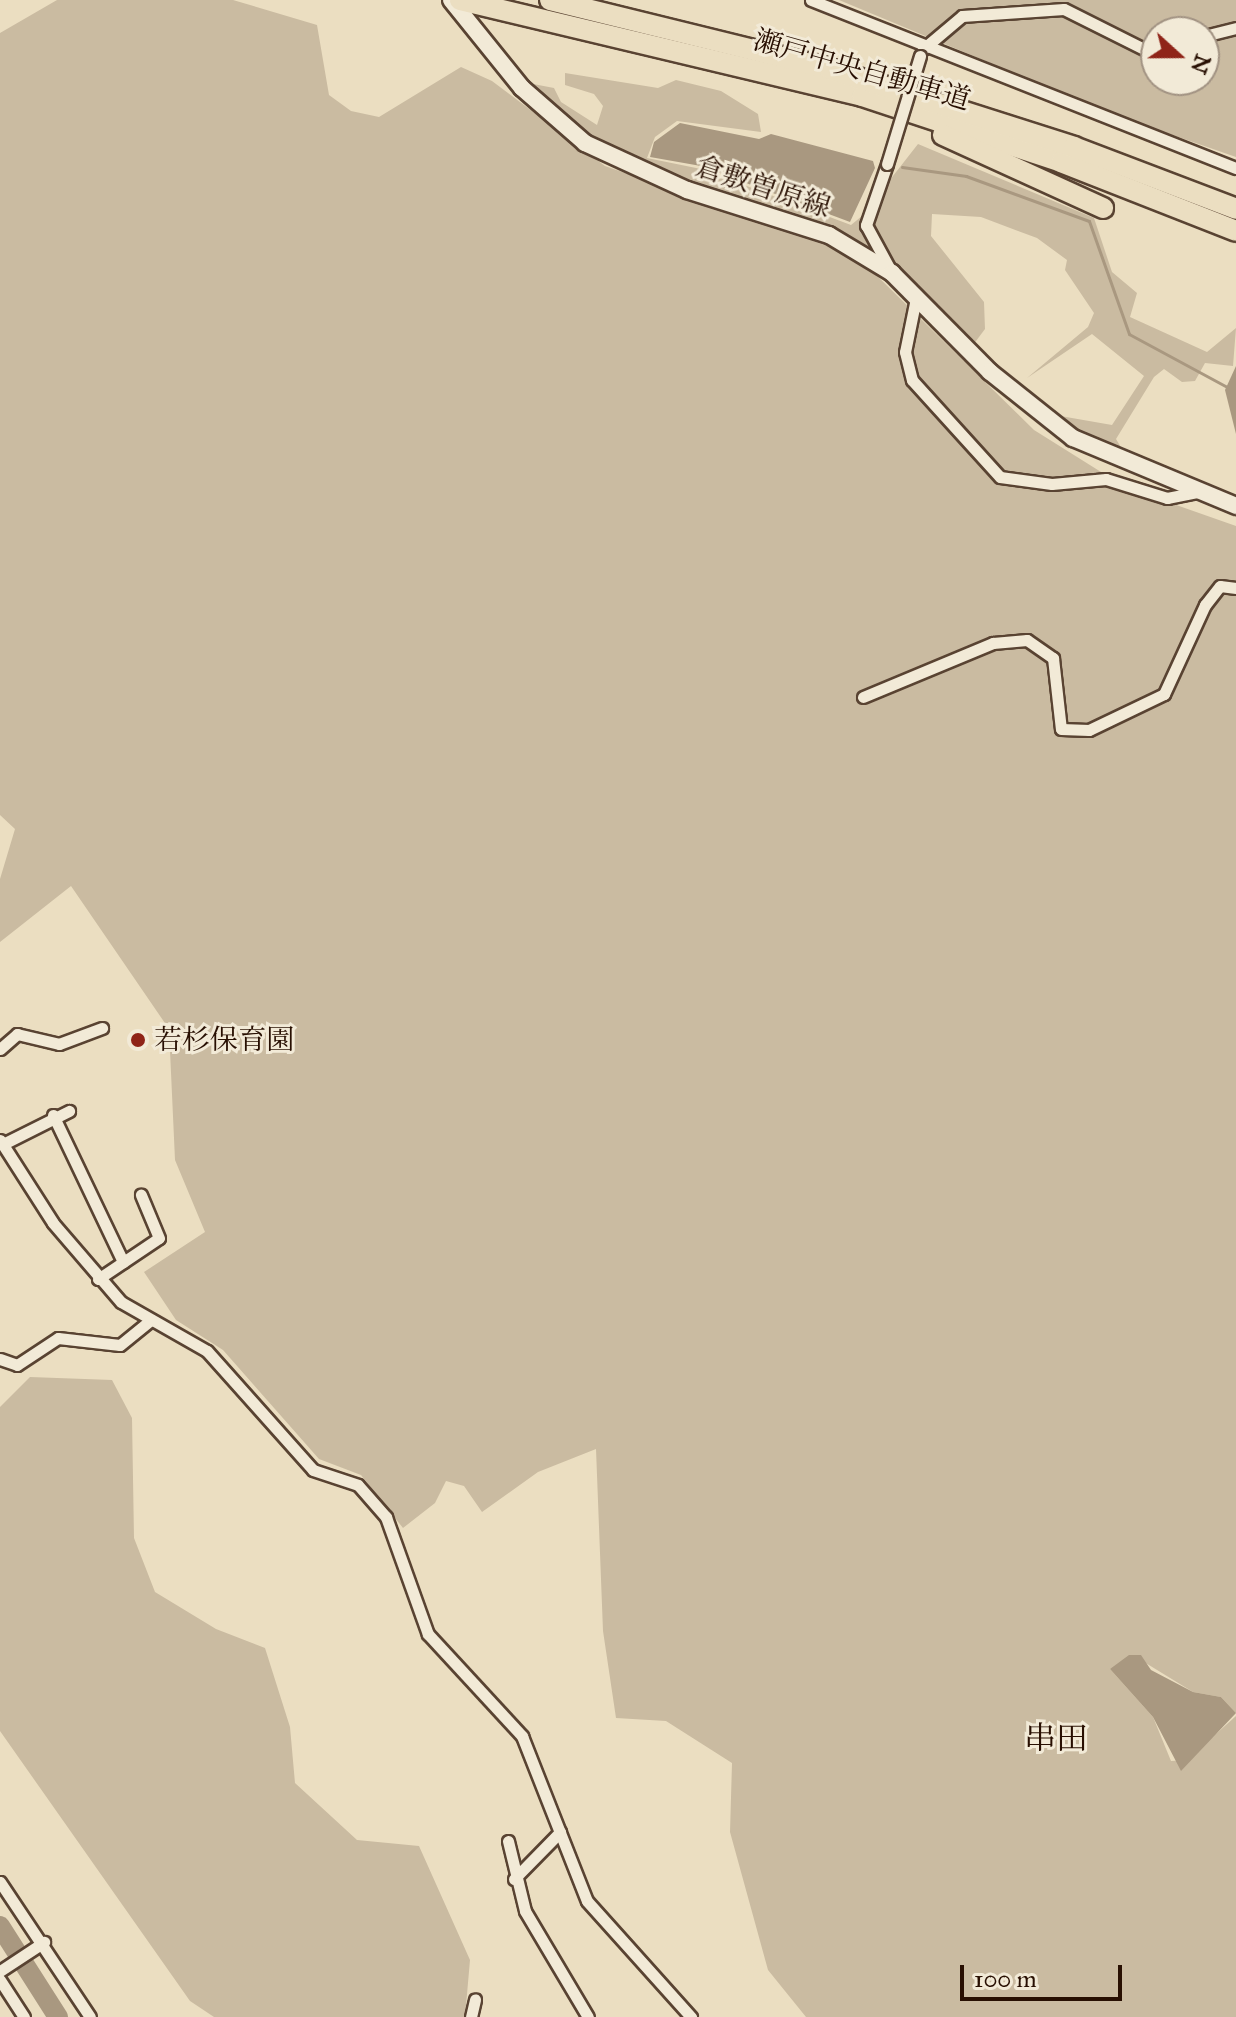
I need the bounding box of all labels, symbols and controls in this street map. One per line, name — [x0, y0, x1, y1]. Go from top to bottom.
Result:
north arrow — [1140, 16, 1220, 96]
street label: 瀬戸中央自動車道 — [750, 23, 974, 117]
text: N — [1185, 51, 1217, 78]
street label: 倉敷曽原線 — [691, 149, 835, 225]
place label: 若杉保育園 — [154, 1023, 294, 1057]
marker: 若杉保育園 — [129, 1031, 147, 1049]
district label: 串田 — [1024, 1720, 1088, 1758]
scale bar — [964, 1949, 1126, 1999]
text: 100 m — [974, 1964, 1037, 1994]

